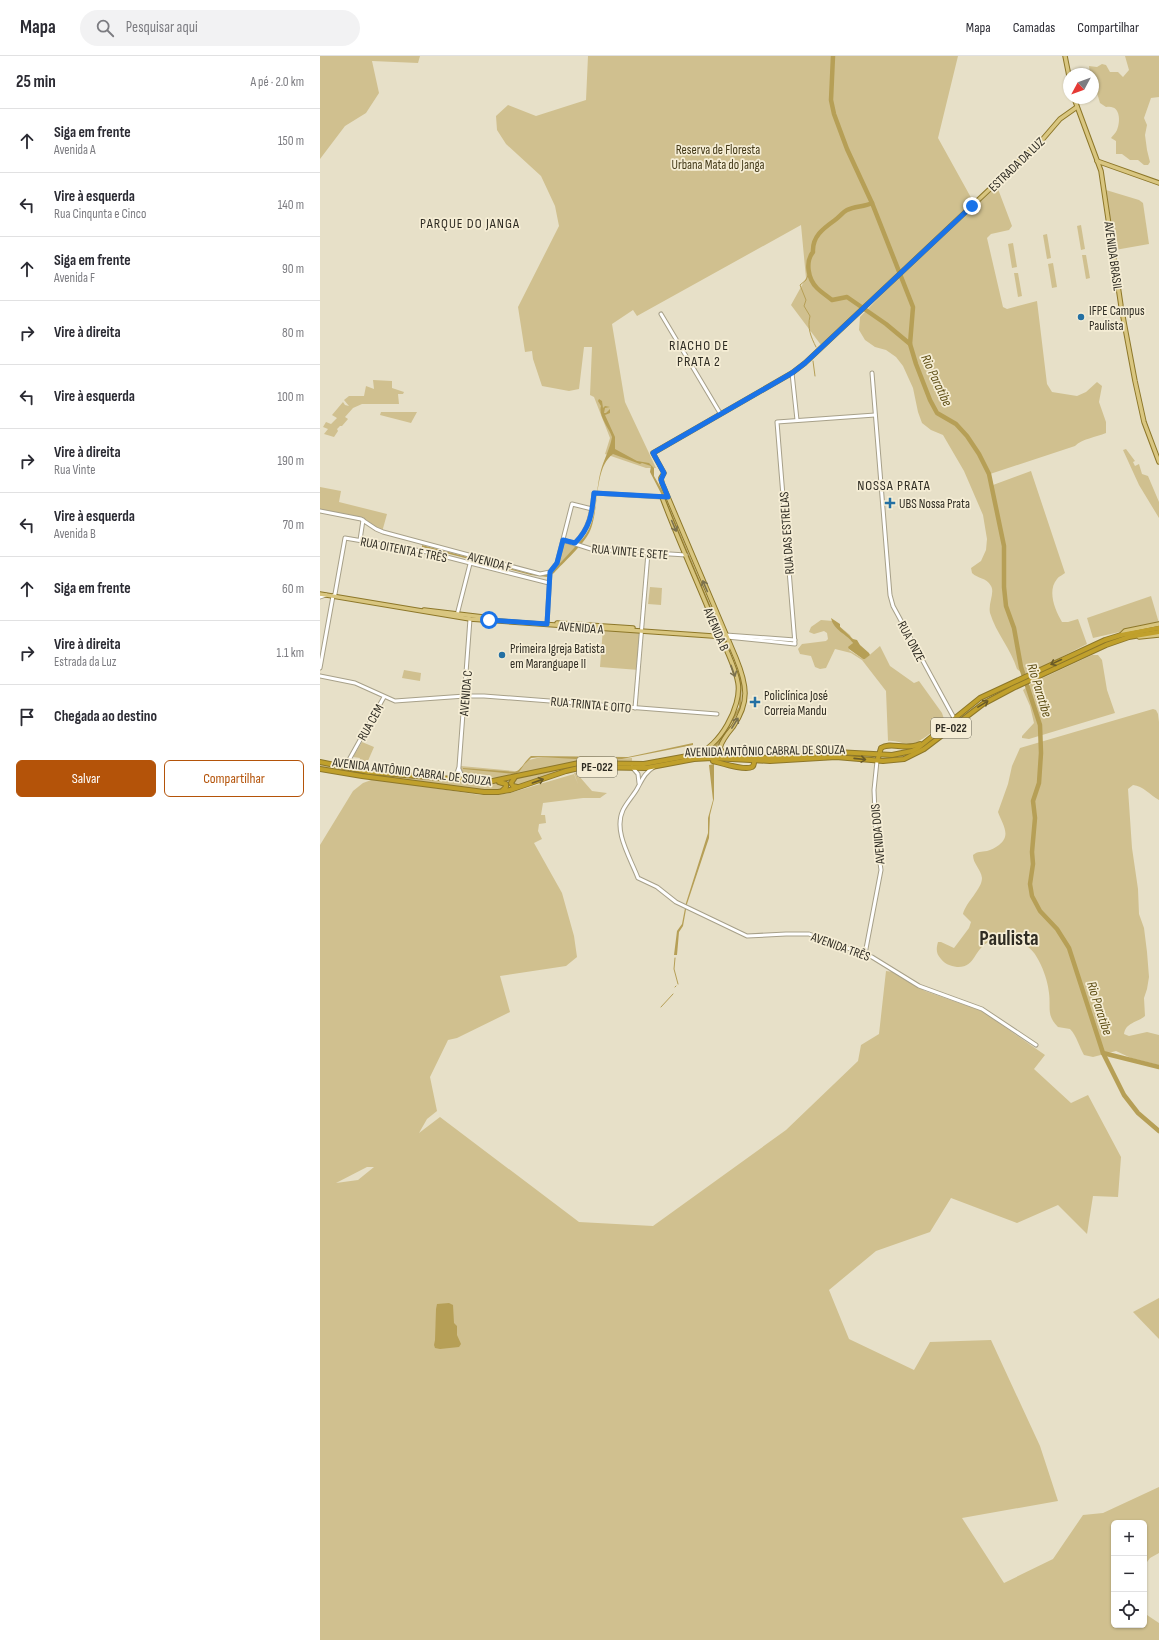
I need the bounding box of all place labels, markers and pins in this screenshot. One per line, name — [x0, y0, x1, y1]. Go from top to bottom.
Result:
place label: IFPE Campus Paulista — [1089, 303, 1145, 334]
marker: IFPE Campus Paulista — [1076, 312, 1086, 322]
place label: UBS Nossa Prata — [899, 496, 970, 512]
marker: UBS Nossa Prata — [884, 497, 896, 509]
place label: Primeira Igreja Batista em Maranguape II — [510, 641, 605, 672]
marker: Primeira Igreja Batista em Maranguape II — [497, 650, 507, 660]
place label: Policlínica José Correia Mandu — [764, 688, 828, 719]
marker: Policlínica José Correia Mandu — [749, 696, 761, 708]

